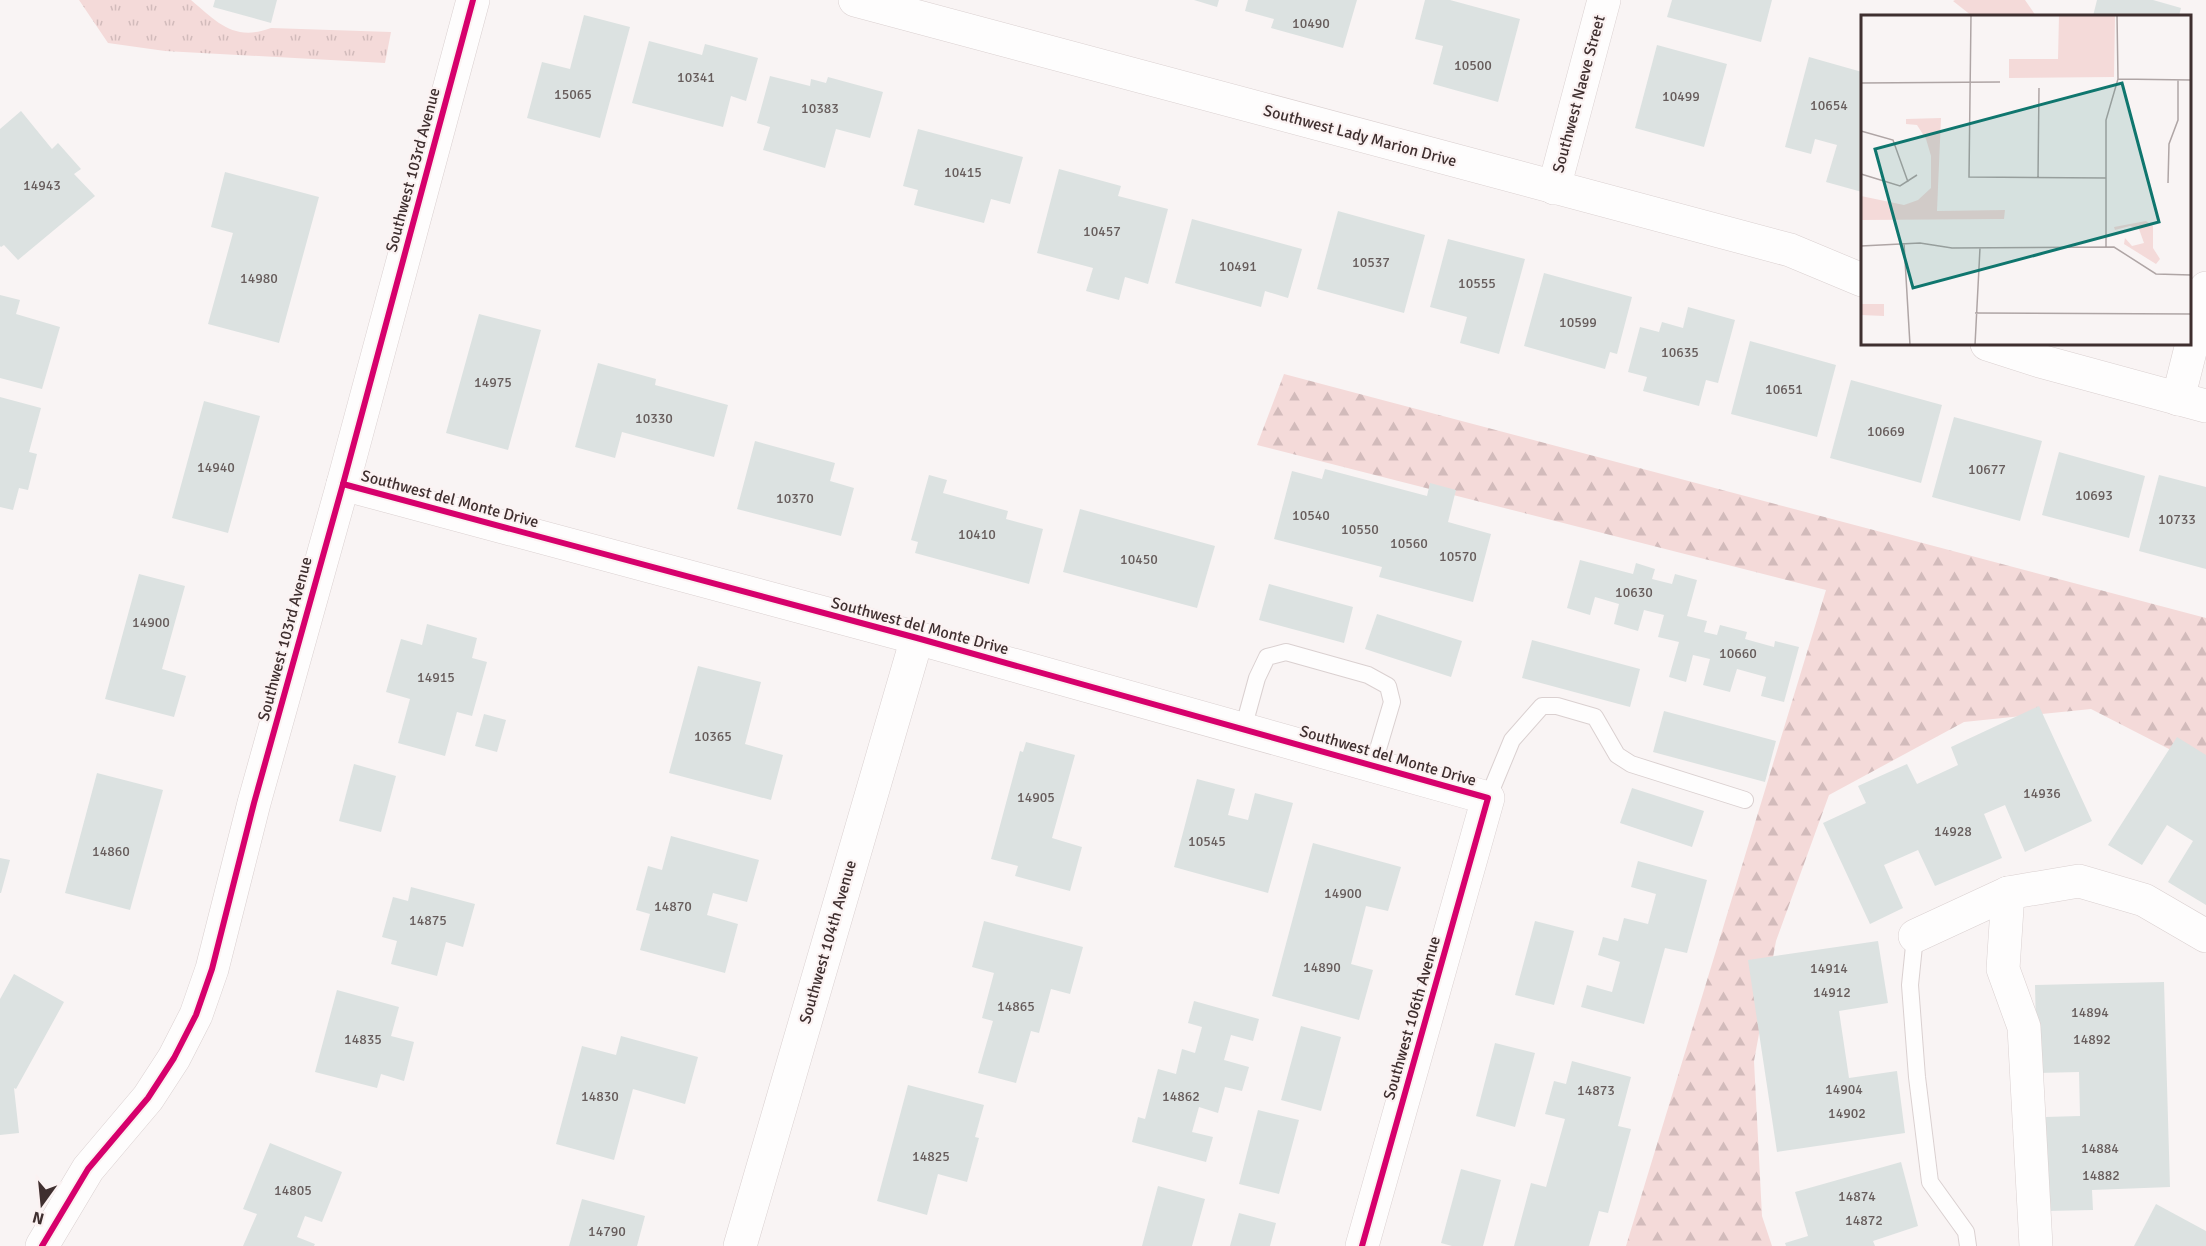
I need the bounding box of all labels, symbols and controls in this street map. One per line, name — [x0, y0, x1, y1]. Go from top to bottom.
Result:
street label: Southwest Naeve Street — [1548, 13, 1610, 175]
house number: 10490 — [1292, 15, 1330, 32]
inset map — [1861, 15, 2191, 345]
house number: 10500 — [1454, 57, 1492, 74]
house number: 10341 — [677, 69, 715, 86]
street label: Southwest 103rd Avenue — [381, 86, 445, 254]
house number: 15065 — [554, 86, 592, 103]
house number: 10499 — [1662, 88, 1700, 105]
house number: 10654 — [1810, 97, 1848, 114]
house number: 10383 — [801, 100, 839, 117]
street label: Southwest Lady Marion Drive — [1261, 101, 1459, 171]
house number: 10415 — [944, 164, 982, 181]
house number: 14943 — [23, 177, 61, 194]
house number: 10457 — [1083, 223, 1121, 240]
house number: 10537 — [1352, 254, 1390, 271]
house number: 10491 — [1219, 258, 1257, 275]
house number: 14980 — [240, 270, 278, 287]
house number: 10555 — [1458, 275, 1496, 292]
house number: 10599 — [1559, 314, 1597, 331]
house number: 10635 — [1661, 344, 1699, 361]
house number: 14975 — [474, 374, 512, 391]
house number: 10651 — [1765, 381, 1803, 398]
house number: 10330 — [635, 410, 673, 427]
house number: 10669 — [1867, 423, 1905, 440]
house number: 14940 — [197, 459, 235, 476]
house number: 10677 — [1968, 461, 2006, 478]
street label: Southwest del Monte Drive — [359, 466, 541, 532]
house number: 10693 — [2075, 487, 2113, 504]
house number: 10370 — [776, 490, 814, 507]
house number: 10540 — [1292, 507, 1330, 524]
house number: 10733 — [2158, 511, 2196, 528]
house number: 10550 — [1341, 521, 1379, 538]
house number: 10410 — [958, 526, 996, 543]
house number: 10560 — [1390, 535, 1428, 552]
house number: 10570 — [1439, 548, 1477, 565]
house number: 10450 — [1120, 551, 1158, 568]
street label: Southwest 103rd Avenue — [253, 555, 317, 723]
house number: 10630 — [1615, 584, 1653, 601]
street label: Southwest del Monte Drive — [829, 593, 1011, 659]
house number: 14900 — [132, 614, 170, 631]
house number: 10660 — [1719, 645, 1757, 662]
house number: 14915 — [417, 669, 455, 686]
street label: Southwest del Monte Drive — [1297, 721, 1479, 791]
house number: 10365 — [694, 728, 732, 745]
house number: 14936 — [2023, 785, 2061, 802]
house number: 14905 — [1017, 789, 1055, 806]
house number: 14928 — [1934, 823, 1972, 840]
house number: 10545 — [1188, 833, 1226, 850]
house number: 14860 — [92, 843, 130, 860]
street label: Southwest 104th Avenue — [795, 858, 861, 1026]
house number: 14900 — [1324, 885, 1362, 902]
house number: 14870 — [654, 898, 692, 915]
house number: 14875 — [409, 912, 447, 929]
street label: Southwest 106th Avenue — [1379, 934, 1445, 1102]
house number: 14890 — [1303, 959, 1341, 976]
house number: 14914 — [1810, 960, 1848, 977]
house number: 14912 — [1813, 984, 1851, 1001]
house number: 14865 — [997, 998, 1035, 1015]
house number: 14894 — [2071, 1004, 2109, 1021]
house number: 14835 — [344, 1031, 382, 1048]
house number: 14892 — [2073, 1031, 2111, 1048]
house number: 14904 — [1825, 1081, 1863, 1098]
house number: 14873 — [1577, 1082, 1615, 1099]
house number: 14830 — [581, 1088, 619, 1105]
house number: 14862 — [1162, 1088, 1200, 1105]
house number: 14902 — [1828, 1105, 1866, 1122]
house number: 14884 — [2081, 1140, 2119, 1157]
house number: 14825 — [912, 1148, 950, 1165]
house number: 14882 — [2082, 1167, 2120, 1184]
north arrow — [12, 1174, 72, 1234]
house number: 14805 — [274, 1182, 312, 1199]
house number: 14874 — [1838, 1188, 1876, 1205]
text: N — [30, 1206, 46, 1229]
house number: 14872 — [1845, 1212, 1883, 1229]
house number: 14790 — [588, 1223, 626, 1240]

